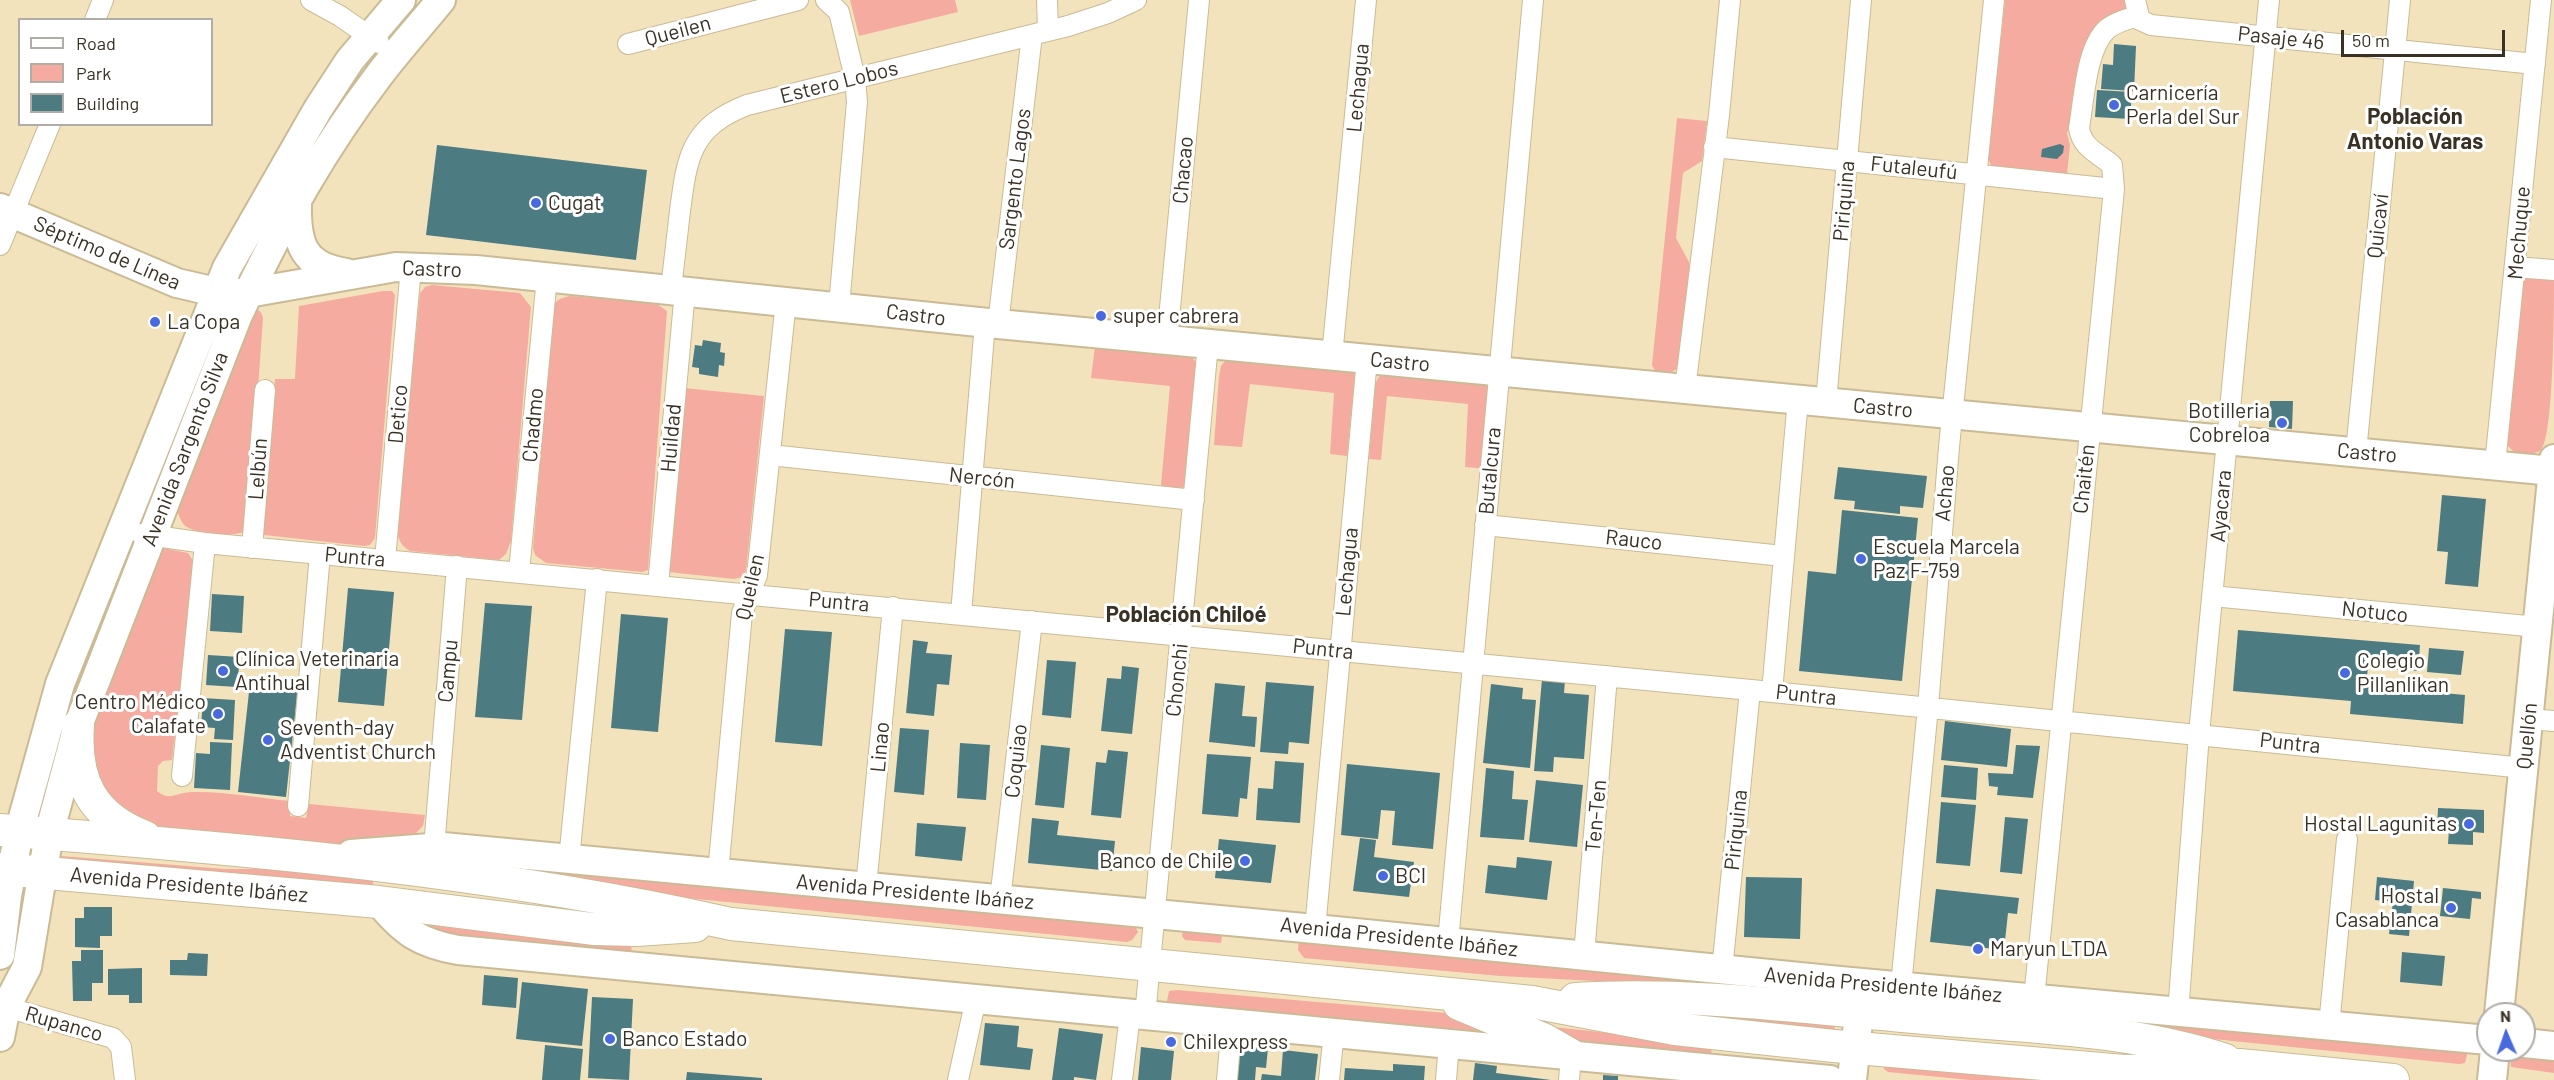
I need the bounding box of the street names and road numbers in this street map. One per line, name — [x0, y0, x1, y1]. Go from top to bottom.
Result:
street label: Queilen — [642, 10, 714, 52]
street label: Pasaje 46 — [2236, 21, 2326, 55]
street label: Lechagua — [1342, 42, 1374, 134]
street label: Estero Lobos — [777, 55, 901, 109]
street label: Sargento Lagos — [994, 107, 1036, 251]
street label: Chacao — [1167, 135, 1199, 205]
street label: Futaleufú — [1869, 151, 1959, 185]
street label: Piriquina — [1828, 160, 1860, 242]
street label: Mechuque — [2502, 185, 2536, 281]
street label: Quicaví — [2362, 193, 2394, 259]
street label: Séptimo de Línea — [30, 211, 184, 295]
street label: Castro — [402, 255, 462, 283]
street label: Castro — [885, 299, 947, 331]
street label: Castro — [1369, 347, 1431, 377]
street label: Avenida Sargento Silva — [136, 348, 234, 550]
street label: Detico — [383, 383, 413, 445]
street label: Chadmo — [517, 387, 549, 463]
street label: Castro — [1852, 393, 1914, 423]
street label: Huildad — [655, 403, 687, 473]
street label: Butalcura — [1474, 426, 1506, 516]
street label: Lelbún — [243, 437, 273, 501]
street label: Castro — [2336, 438, 2398, 468]
street label: Chaitén — [2068, 443, 2100, 515]
street label: Nercón — [948, 462, 1016, 494]
street label: Achao — [1930, 464, 1960, 522]
street label: Ayacara — [2205, 469, 2237, 543]
street label: Rauco — [1604, 524, 1664, 556]
street label: Lechagua — [1331, 526, 1363, 618]
street label: Puntra — [324, 542, 386, 572]
street label: Queilen — [730, 551, 770, 623]
street label: Puntra — [808, 587, 870, 617]
street label: Notuco — [2341, 596, 2409, 628]
street label: Puntra — [1291, 633, 1355, 665]
street label: Campu — [433, 638, 463, 704]
street label: Chonchi — [1161, 642, 1193, 718]
street label: Puntra — [1774, 679, 1838, 711]
street label: Quellón — [2512, 702, 2542, 770]
street label: Linao — [865, 721, 895, 773]
street label: Coquiao — [1000, 723, 1032, 799]
street label: Puntra — [2258, 727, 2322, 759]
street label: Ten-Ten — [1580, 779, 1612, 853]
street label: Piriquina — [1719, 788, 1753, 872]
street label: Avenida Presidente Ibáñez — [69, 862, 309, 908]
street label: Avenida Presidente Ibáñez — [795, 869, 1035, 915]
street label: Avenida Presidente Ibáñez — [1279, 912, 1519, 962]
street label: Avenida Presidente Ibáñez — [1763, 962, 2003, 1008]
street label: Rupanco — [22, 1001, 106, 1047]

